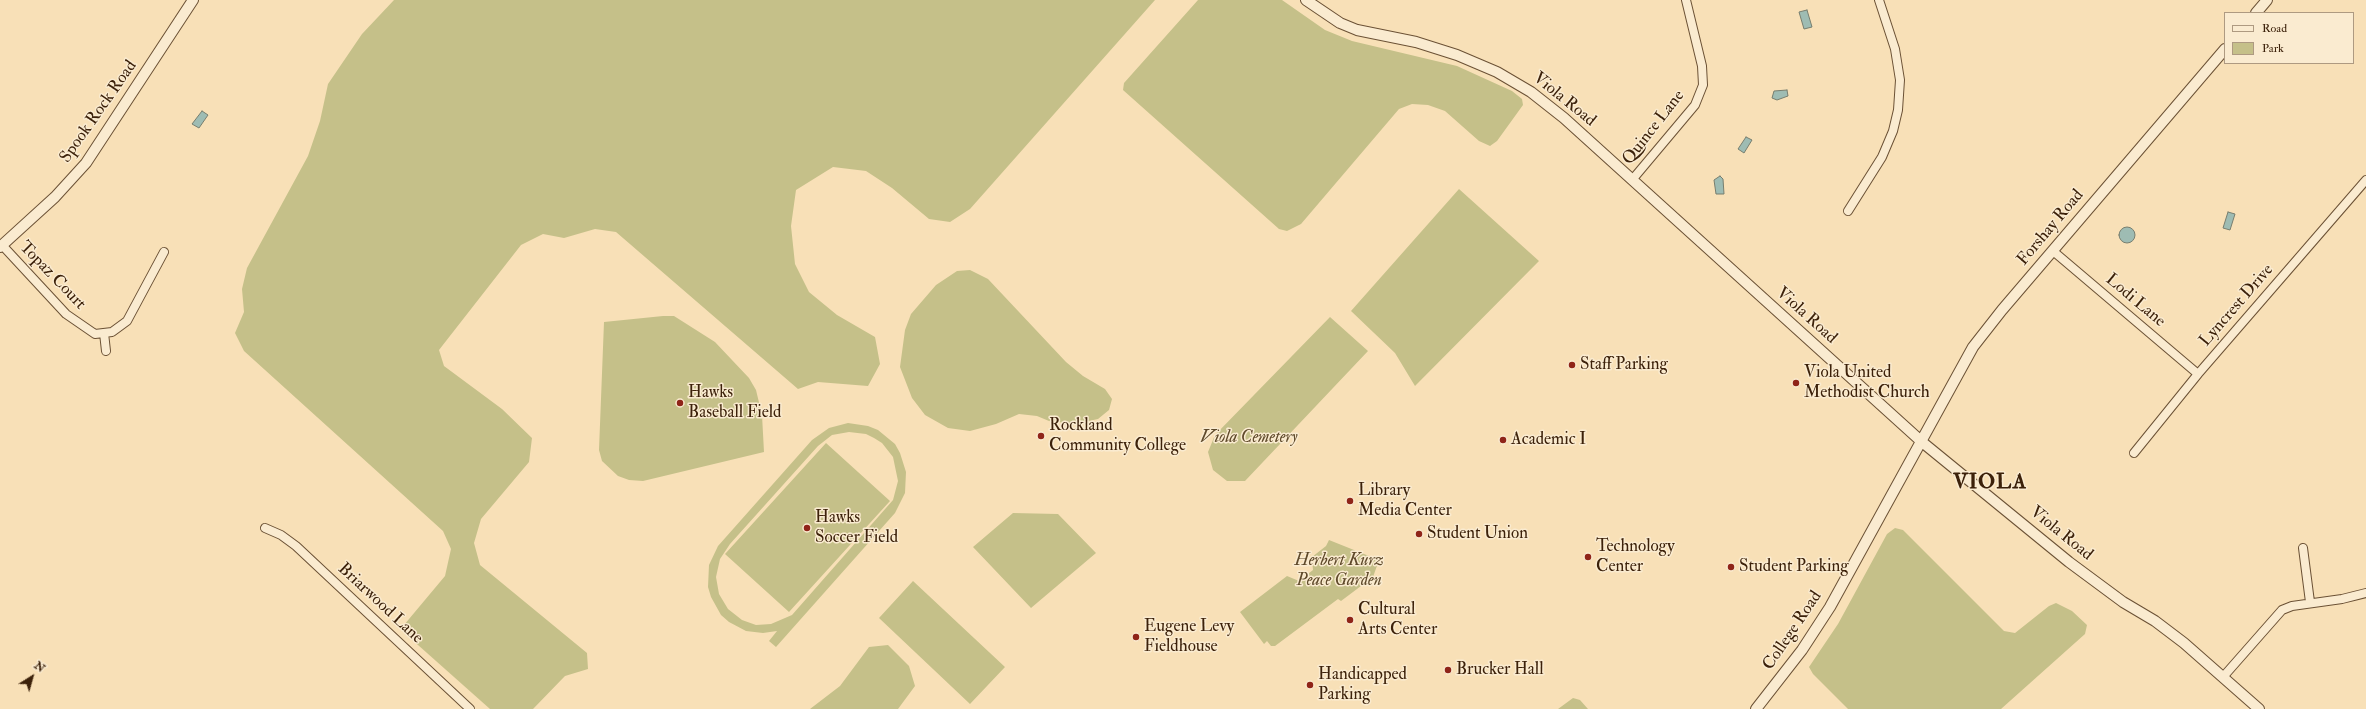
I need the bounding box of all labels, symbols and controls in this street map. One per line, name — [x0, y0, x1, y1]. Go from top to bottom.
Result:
legend — [2224, 12, 2354, 64]
text: Road — [2262, 21, 2287, 36]
text: Park — [2262, 41, 2284, 56]
street label: Spook Rock Road — [56, 57, 142, 167]
street label: Viola Road — [1528, 68, 1600, 132]
street label: Quince Lane — [1619, 87, 1689, 169]
street label: Forshay Road — [2013, 186, 2089, 270]
street label: Topaz Court — [14, 238, 90, 314]
street label: Lyncrest Drive — [2196, 261, 2278, 351]
street label: Lodi Lane — [2101, 270, 2169, 332]
street label: Viola Road — [1771, 283, 1841, 349]
place label: Staff Parking — [1580, 355, 1668, 375]
marker: Staff Parking — [1567, 360, 1577, 370]
place label: Viola United Methodist Church — [1804, 363, 1930, 403]
marker: Viola United Methodist Church — [1791, 378, 1801, 388]
place label: Hawks Baseball Field — [688, 383, 781, 423]
marker: Hawks Baseball Field — [675, 398, 685, 408]
place label: Rockland Community College — [1049, 416, 1186, 456]
park label: Viola Cemetery — [1200, 428, 1298, 448]
place label: Academic I — [1511, 430, 1586, 450]
marker: Rockland Community College — [1036, 431, 1046, 441]
marker: Academic I — [1498, 435, 1508, 445]
district label: VIOLA — [1953, 470, 2027, 496]
place label: Library Media Center — [1358, 481, 1452, 521]
marker: Library Media Center — [1345, 496, 1355, 506]
street label: Viola Road — [2025, 502, 2097, 566]
place label: Hawks Soccer Field — [815, 508, 898, 548]
marker: Hawks Soccer Field — [802, 523, 812, 533]
place label: Student Union — [1427, 524, 1528, 544]
marker: Student Union — [1414, 529, 1424, 539]
place label: Technology Center — [1596, 537, 1675, 577]
park label: Herbert Kurz Peace Garden — [1294, 551, 1384, 591]
marker: Technology Center — [1583, 552, 1593, 562]
place label: Student Parking — [1739, 557, 1849, 577]
street label: Briarwood Lane — [333, 559, 427, 649]
marker: Student Parking — [1726, 562, 1736, 572]
street label: College Road — [1759, 588, 1827, 674]
place label: Cultural Arts Center — [1358, 600, 1437, 640]
marker: Cultural Arts Center — [1345, 615, 1355, 625]
place label: Eugene Levy Fieldhouse — [1144, 617, 1234, 657]
marker: Eugene Levy Fieldhouse — [1131, 632, 1141, 642]
north arrow — [12, 657, 52, 697]
text: N — [32, 659, 47, 675]
place label: Brucker Hall — [1456, 660, 1544, 680]
place label: Handicapped Parking — [1318, 665, 1407, 705]
marker: Brucker Hall — [1443, 665, 1453, 675]
marker: Handicapped Parking — [1305, 680, 1315, 690]

